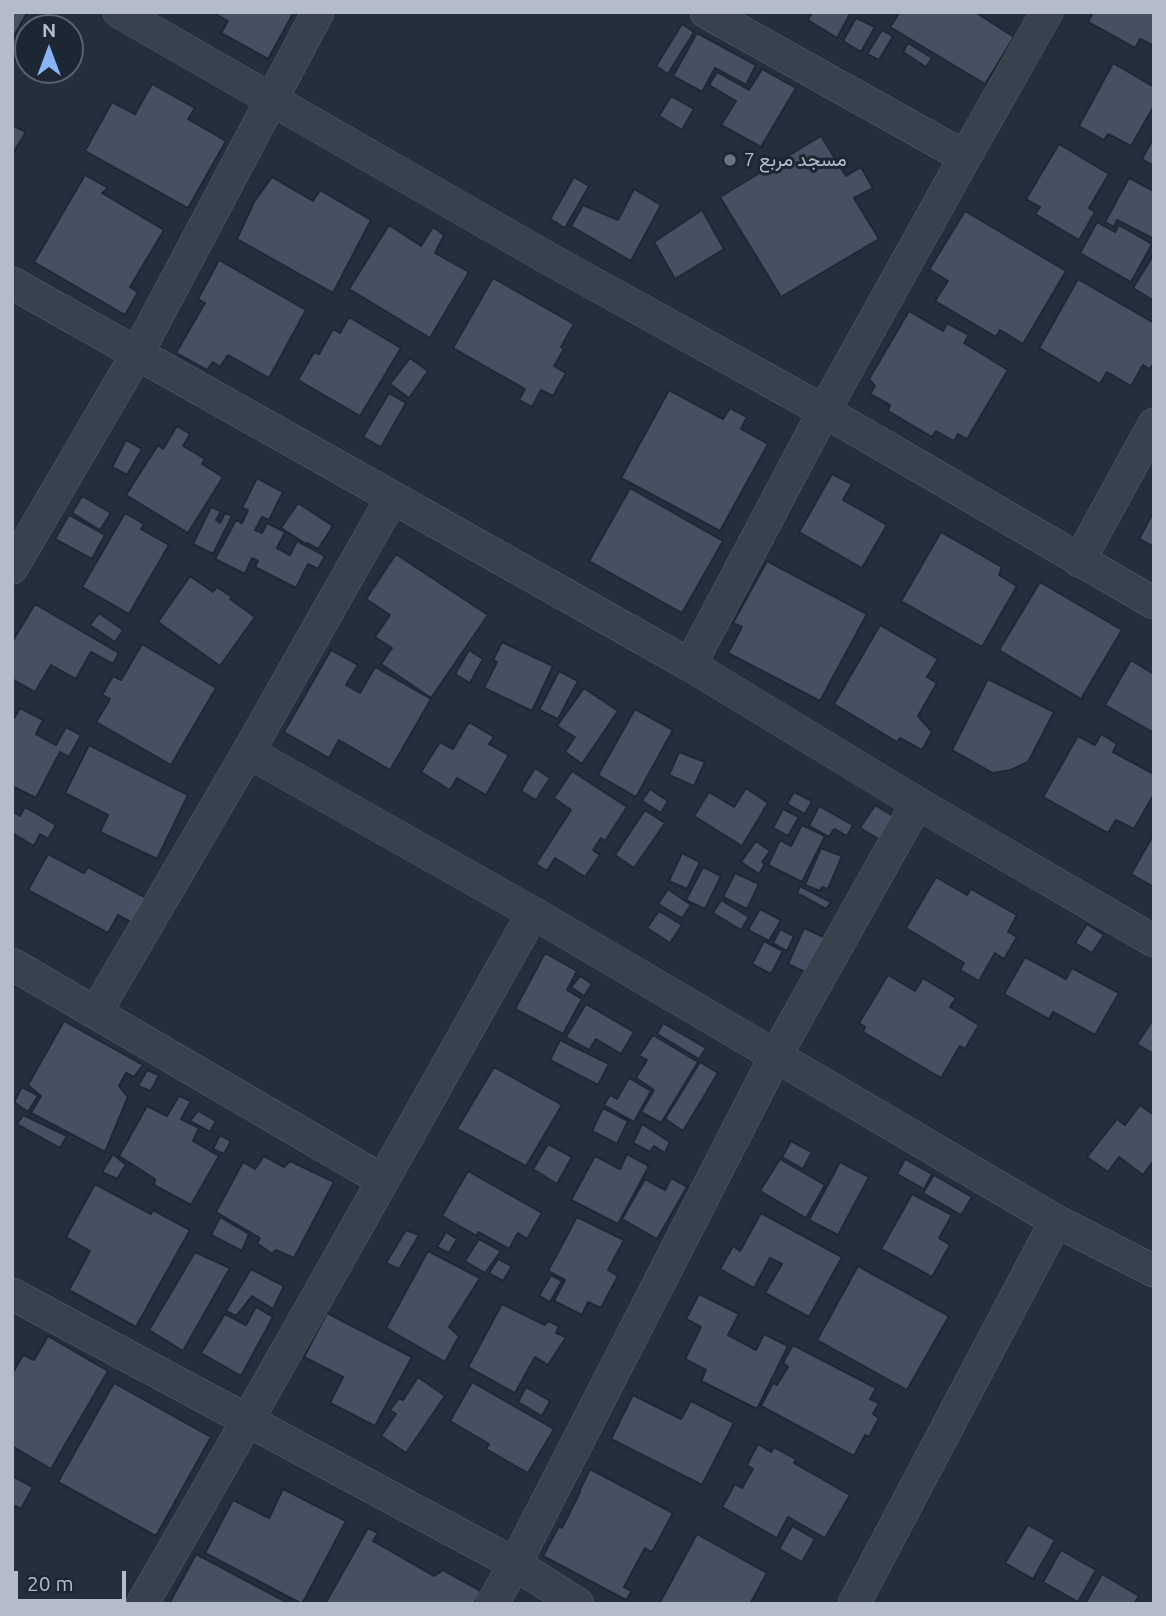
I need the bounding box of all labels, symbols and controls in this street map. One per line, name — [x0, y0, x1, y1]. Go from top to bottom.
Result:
north arrow — [14, 14, 84, 84]
text: N — [42, 19, 56, 41]
place label: مسجد مربع 7 — [744, 149, 847, 171]
marker: مسجد مربع 7 — [722, 152, 738, 168]
scale bar — [18, 1556, 130, 1600]
text: 20 m — [27, 1571, 74, 1595]

